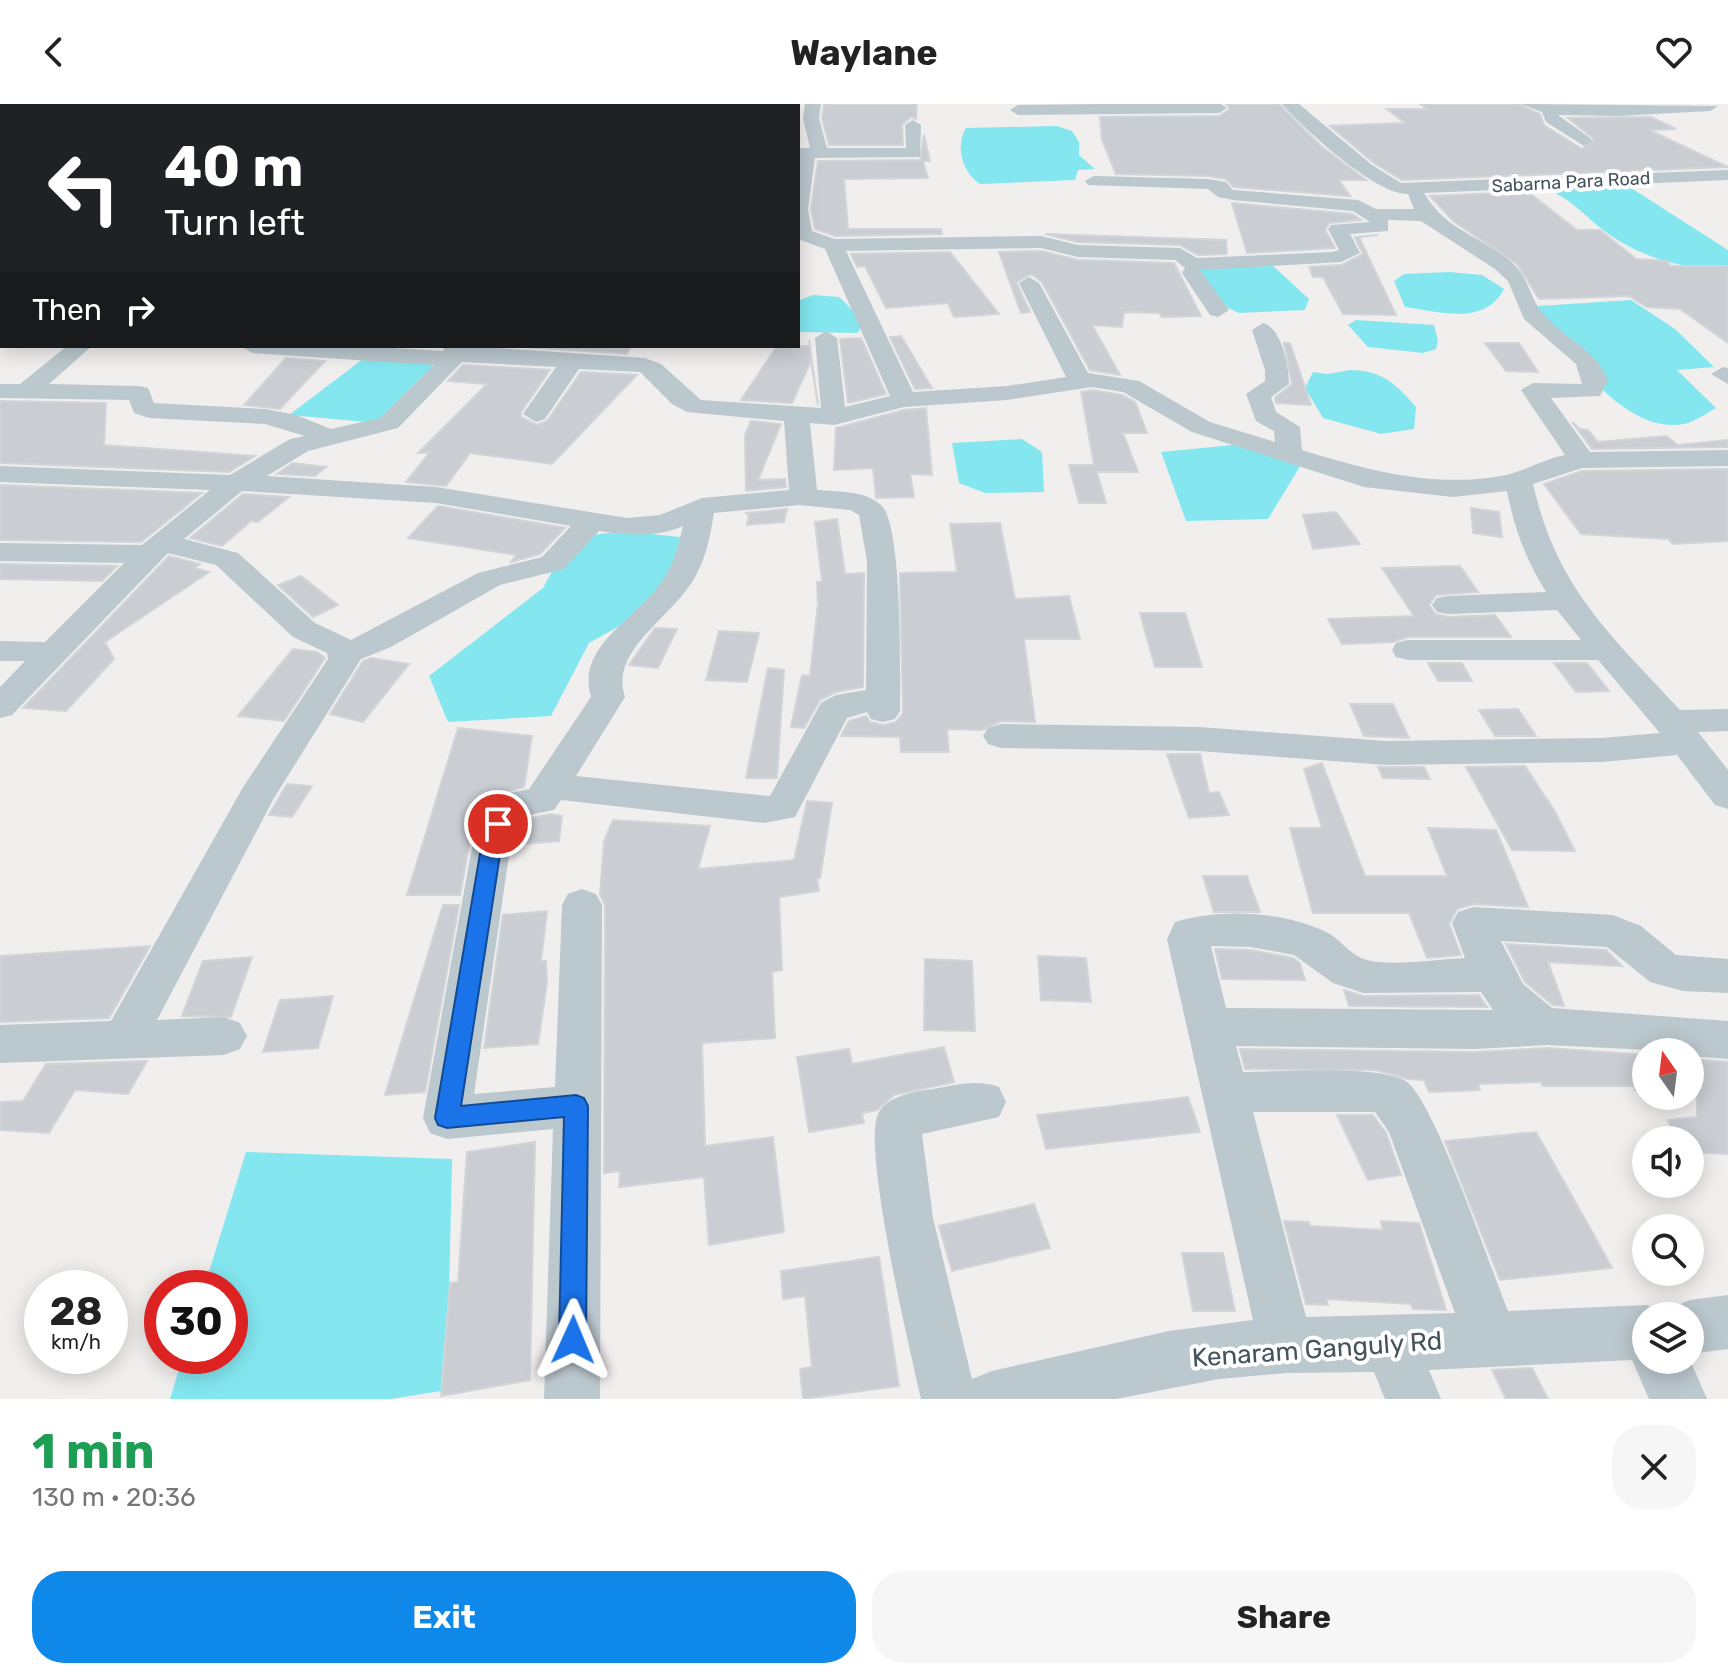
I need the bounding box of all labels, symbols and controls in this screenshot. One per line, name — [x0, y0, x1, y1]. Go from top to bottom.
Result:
icon: back — [32, 30, 76, 74]
icon: heart — [1652, 30, 1696, 74]
text: Waylane — [790, 31, 938, 74]
text: 40 m — [164, 134, 304, 200]
icon: left — [32, 136, 136, 240]
street label: Sabarna Para Road — [1491, 167, 1651, 197]
text: Turn left — [164, 201, 305, 244]
icon: right — [118, 288, 162, 332]
text: Then — [32, 292, 102, 328]
pin — [464, 790, 532, 858]
icon: arrive — [476, 802, 520, 846]
north arrow — [1632, 1038, 1704, 1110]
map controls — [1632, 1038, 1704, 1374]
button: sound — [1632, 1126, 1704, 1198]
button: search — [1632, 1214, 1704, 1286]
speed limit sign: 30 — [144, 1270, 248, 1374]
text: 28 — [49, 1288, 103, 1335]
position arrow — [531, 1298, 615, 1382]
button: layers — [1632, 1302, 1704, 1374]
street label: Kenaram Ganguly Rd — [1191, 1325, 1443, 1374]
text: km/h — [51, 1330, 101, 1354]
text: 1 min — [32, 1423, 155, 1480]
button: close — [1612, 1425, 1696, 1509]
text: 130 m · 20:36 — [32, 1482, 196, 1513]
button: Exit — [32, 1571, 856, 1663]
button: Share — [872, 1571, 1696, 1663]

